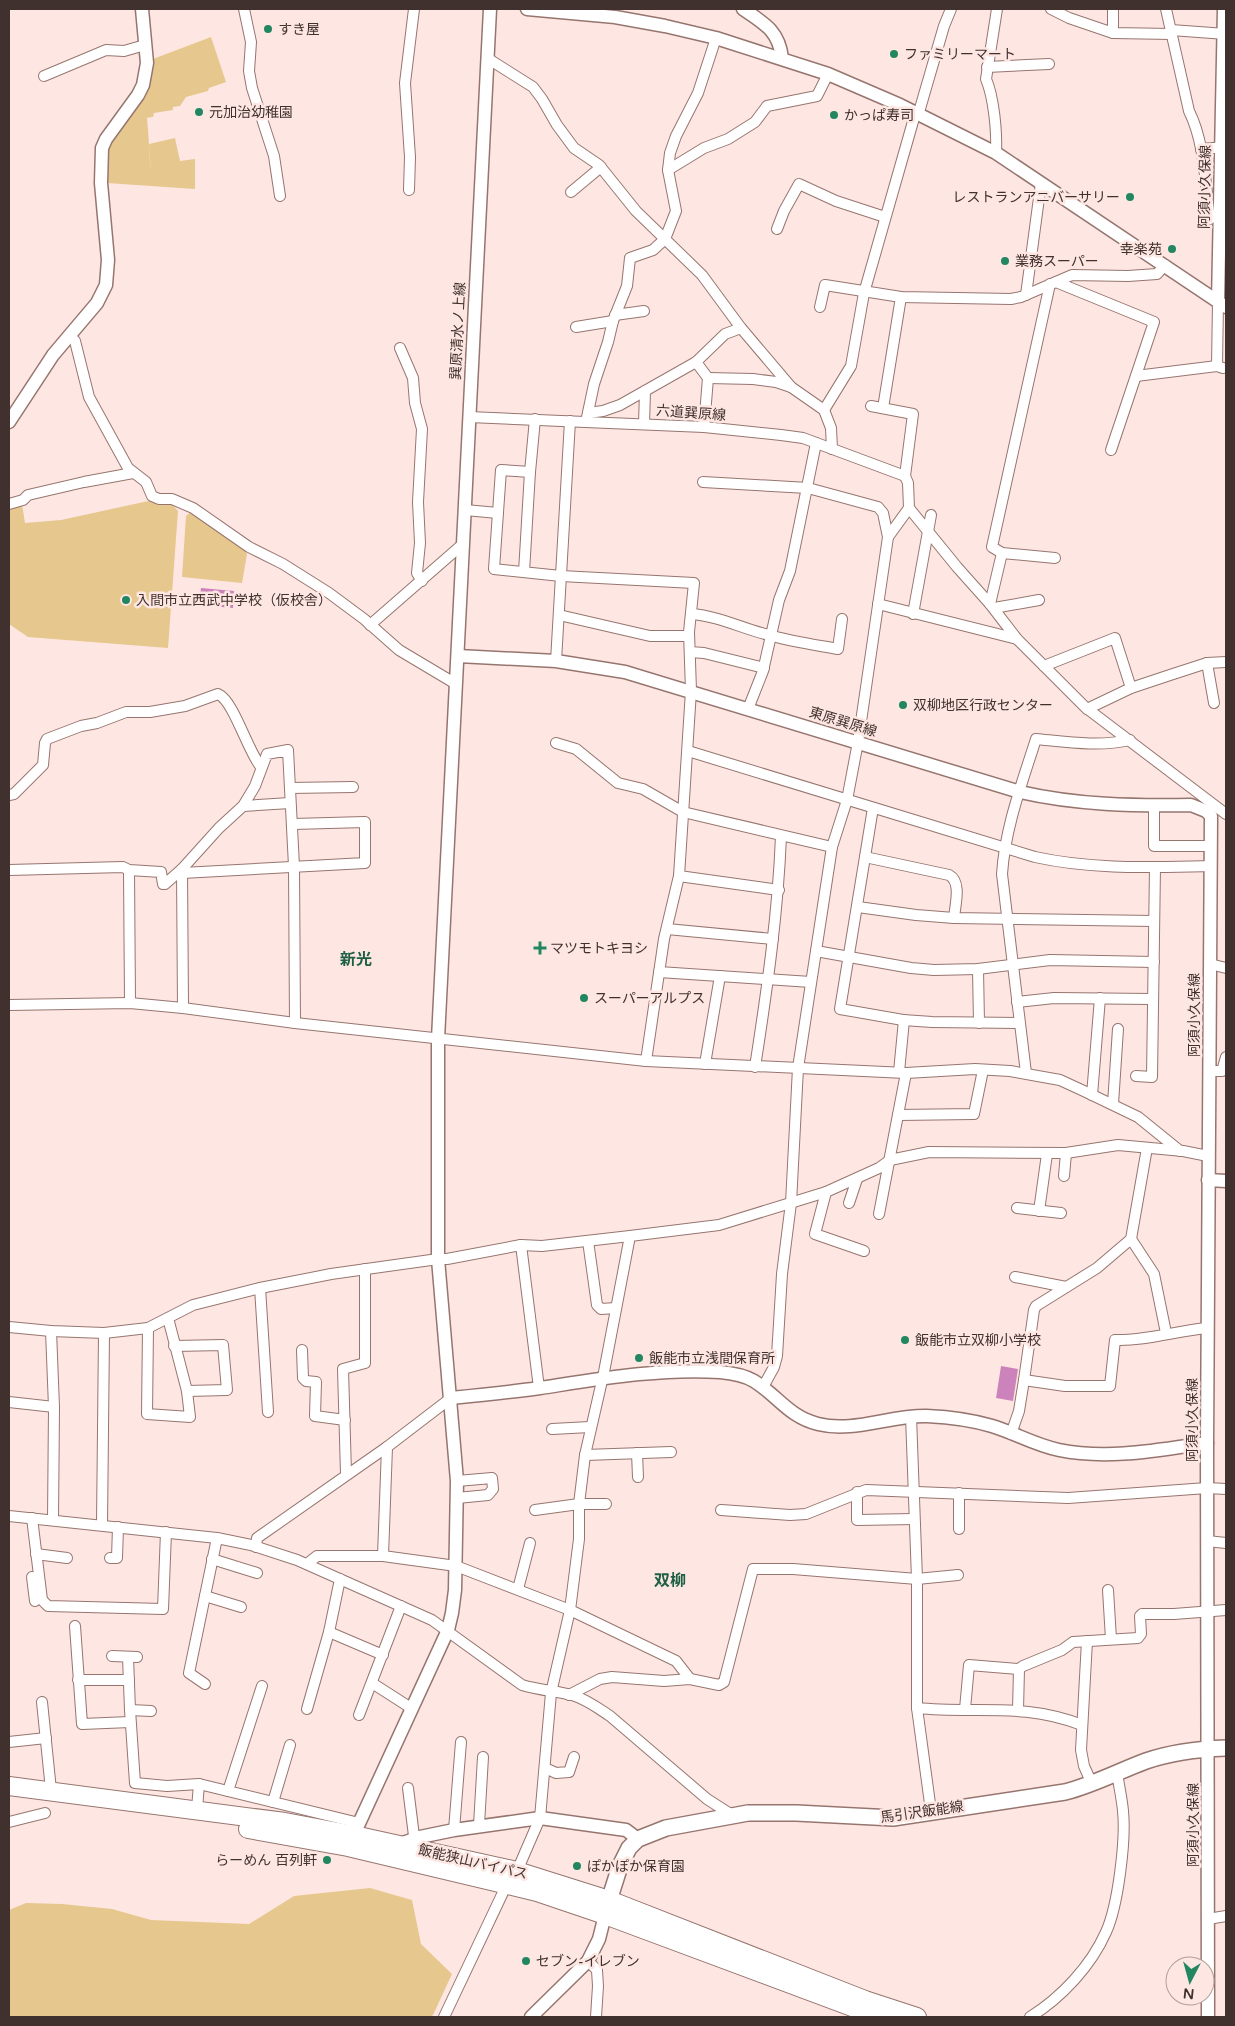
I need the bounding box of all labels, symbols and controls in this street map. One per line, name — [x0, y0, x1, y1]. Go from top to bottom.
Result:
place label: すき屋 — [278, 21, 320, 38]
marker: すき屋 — [262, 23, 274, 35]
place label: ファミリーマート — [904, 46, 1016, 63]
marker: ファミリーマート — [888, 48, 900, 60]
place label: 元加治幼稚園 — [209, 104, 293, 121]
marker: 元加治幼稚園 — [193, 106, 205, 118]
place label: かっぱ寿司 — [844, 107, 914, 124]
marker: かっぱ寿司 — [828, 109, 840, 121]
street label: 阿須小久保線 — [1196, 145, 1214, 229]
place label: レストランアニバーサリー — [953, 189, 1120, 206]
marker: レストランアニバーサリー — [1124, 191, 1136, 203]
place label: 幸楽苑 — [1120, 241, 1162, 258]
marker: 幸楽苑 — [1166, 243, 1178, 255]
place label: 業務スーパー — [1015, 253, 1099, 270]
marker: 業務スーパー — [999, 255, 1011, 267]
street label: 巽原清水ノ上線 — [447, 282, 469, 380]
street label: 六道巽原線 — [655, 402, 727, 424]
place label: 入間市立西武中学校（仮校舎） — [136, 592, 332, 609]
marker: 入間市立西武中学校（仮校舎） — [120, 594, 132, 606]
place label: 双柳地区行政センター — [913, 697, 1053, 714]
marker: 双柳地区行政センター — [897, 699, 909, 711]
street label: 東原巽原線 — [807, 704, 879, 740]
place label: マツモトキヨシ — [550, 940, 648, 957]
marker: マツモトキヨシ — [534, 942, 546, 954]
district label: 新光 — [340, 950, 372, 970]
street label: 阿須小久保線 — [1186, 973, 1203, 1057]
place label: スーパーアルプス — [594, 990, 705, 1007]
marker: スーパーアルプス — [578, 992, 590, 1004]
place label: 飯能市立双柳小学校 — [915, 1332, 1041, 1349]
marker: 飯能市立双柳小学校 — [899, 1334, 911, 1346]
place label: 飯能市立浅間保育所 — [649, 1350, 775, 1367]
marker: 飯能市立浅間保育所 — [633, 1352, 645, 1364]
street label: 阿須小久保線 — [1184, 1378, 1201, 1462]
district label: 双柳 — [654, 1571, 686, 1591]
street label: 阿須小久保線 — [1185, 1783, 1202, 1867]
street label: 馬引沢飯能線 — [879, 1798, 965, 1826]
street label: 飯能狭山バイパス — [417, 1841, 529, 1883]
place label: らーめん 百列軒 — [215, 1852, 317, 1869]
marker: らーめん 百列軒 — [321, 1854, 333, 1866]
place label: ぽかぽか保育園 — [587, 1858, 685, 1875]
marker: ぽかぽか保育園 — [571, 1860, 583, 1872]
place label: セブン-イレブン — [536, 1953, 640, 1970]
marker: セブン-イレブン — [520, 1955, 532, 1967]
north arrow — [1165, 1956, 1215, 2006]
text: N — [1182, 1984, 1195, 2002]

